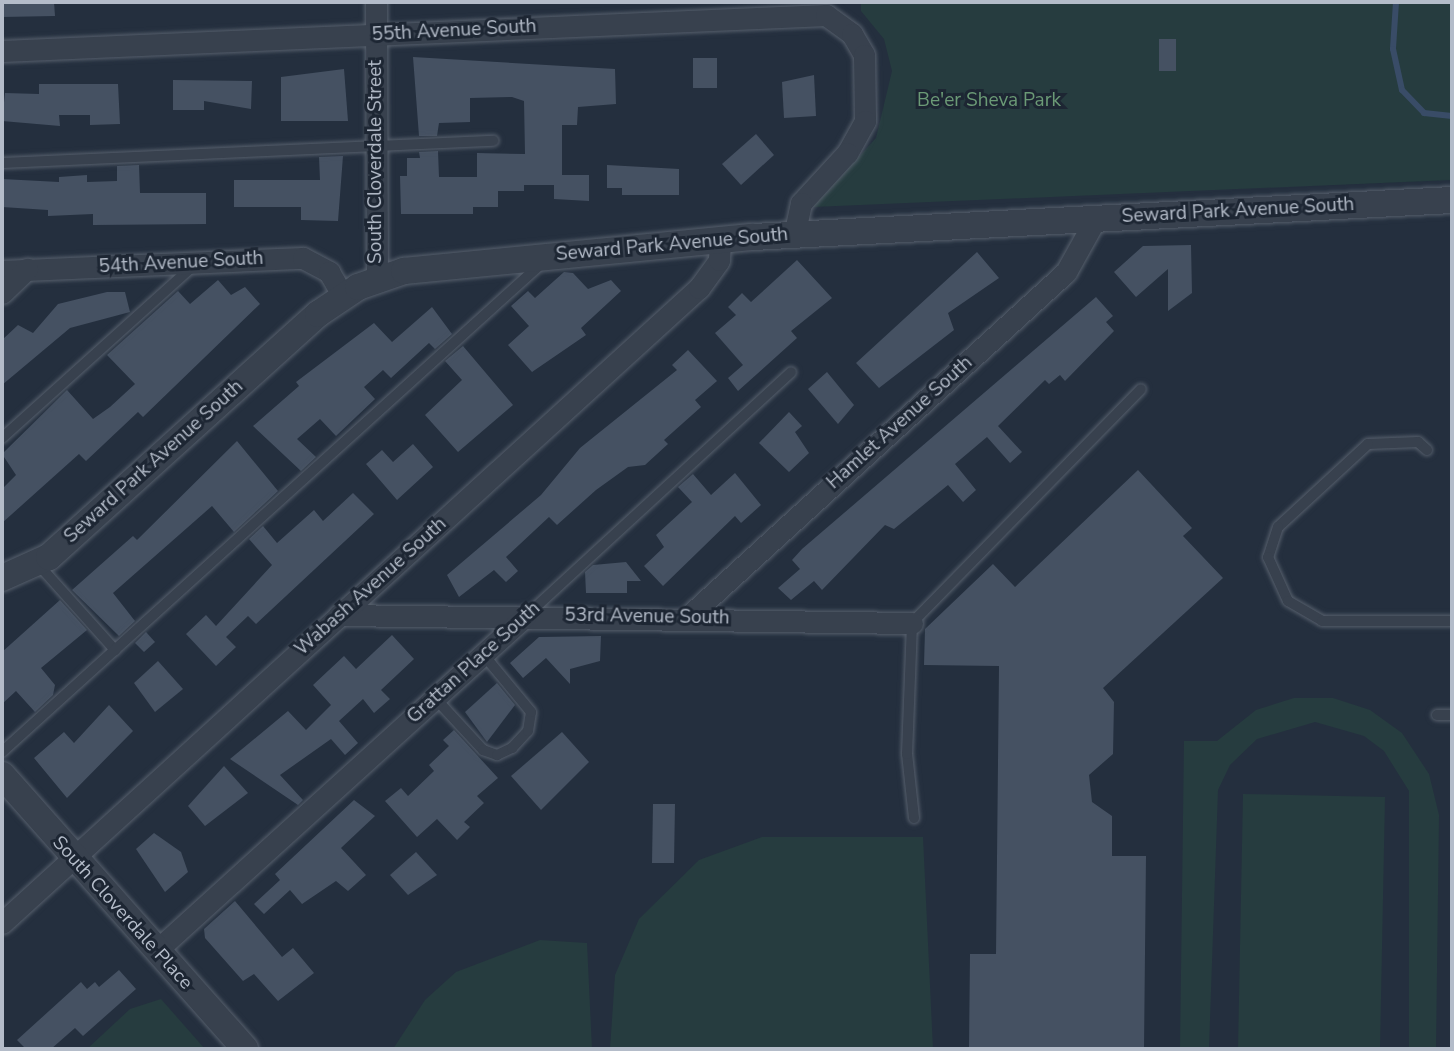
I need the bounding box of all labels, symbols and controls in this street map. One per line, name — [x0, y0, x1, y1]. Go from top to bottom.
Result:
street label: 55th Avenue South — [371, 15, 537, 47]
street label: South Cloverdale Street — [365, 60, 387, 264]
park label: Be'er Sheva Park — [917, 90, 1061, 112]
street label: Seward Park Avenue South — [1121, 194, 1355, 228]
street label: Seward Park Avenue South — [555, 223, 789, 267]
street label: 54th Avenue South — [98, 247, 264, 279]
street label: Hamlet Avenue South — [823, 352, 977, 494]
street label: Seward Park Avenue South — [60, 376, 248, 548]
street label: Wabash Avenue South — [291, 513, 451, 661]
street label: Grattan Place South — [403, 597, 545, 729]
street label: 53rd Avenue South — [564, 604, 730, 630]
street label: South Cloverdale Place — [47, 832, 197, 994]

